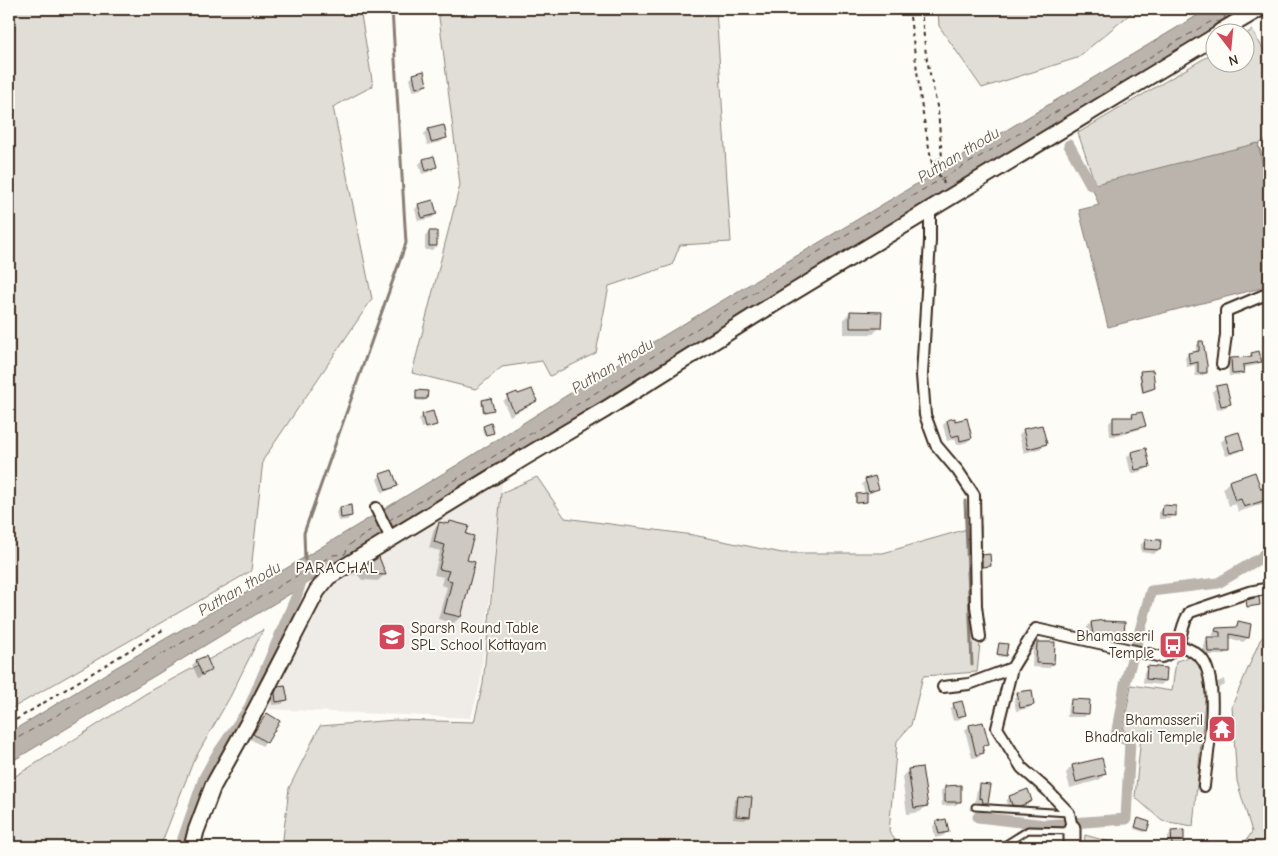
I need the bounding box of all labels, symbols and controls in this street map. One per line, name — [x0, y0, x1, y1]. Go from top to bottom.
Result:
north arrow — [1206, 22, 1256, 72]
text: N — [1227, 51, 1240, 69]
water label: Puthan thodu — [914, 123, 1003, 186]
water label: Puthan thodu — [568, 334, 657, 397]
water label: Puthan thodu — [195, 558, 284, 620]
district label: PARACHAL — [295, 559, 379, 577]
place label: Sparsh Round Table SPL School Kottayam — [411, 619, 547, 654]
school or university icon: Sparsh Round Table SPL School Kottayam — [377, 622, 407, 652]
place label: Bhamasseril Temple — [1076, 627, 1154, 662]
bus stop icon: Bhamasseril Temple — [1158, 630, 1188, 660]
place label: Bhamasseril Bhadrakali Temple — [1085, 711, 1203, 746]
temple icon: Bhamasseril Bhadrakali Temple — [1207, 714, 1237, 744]

